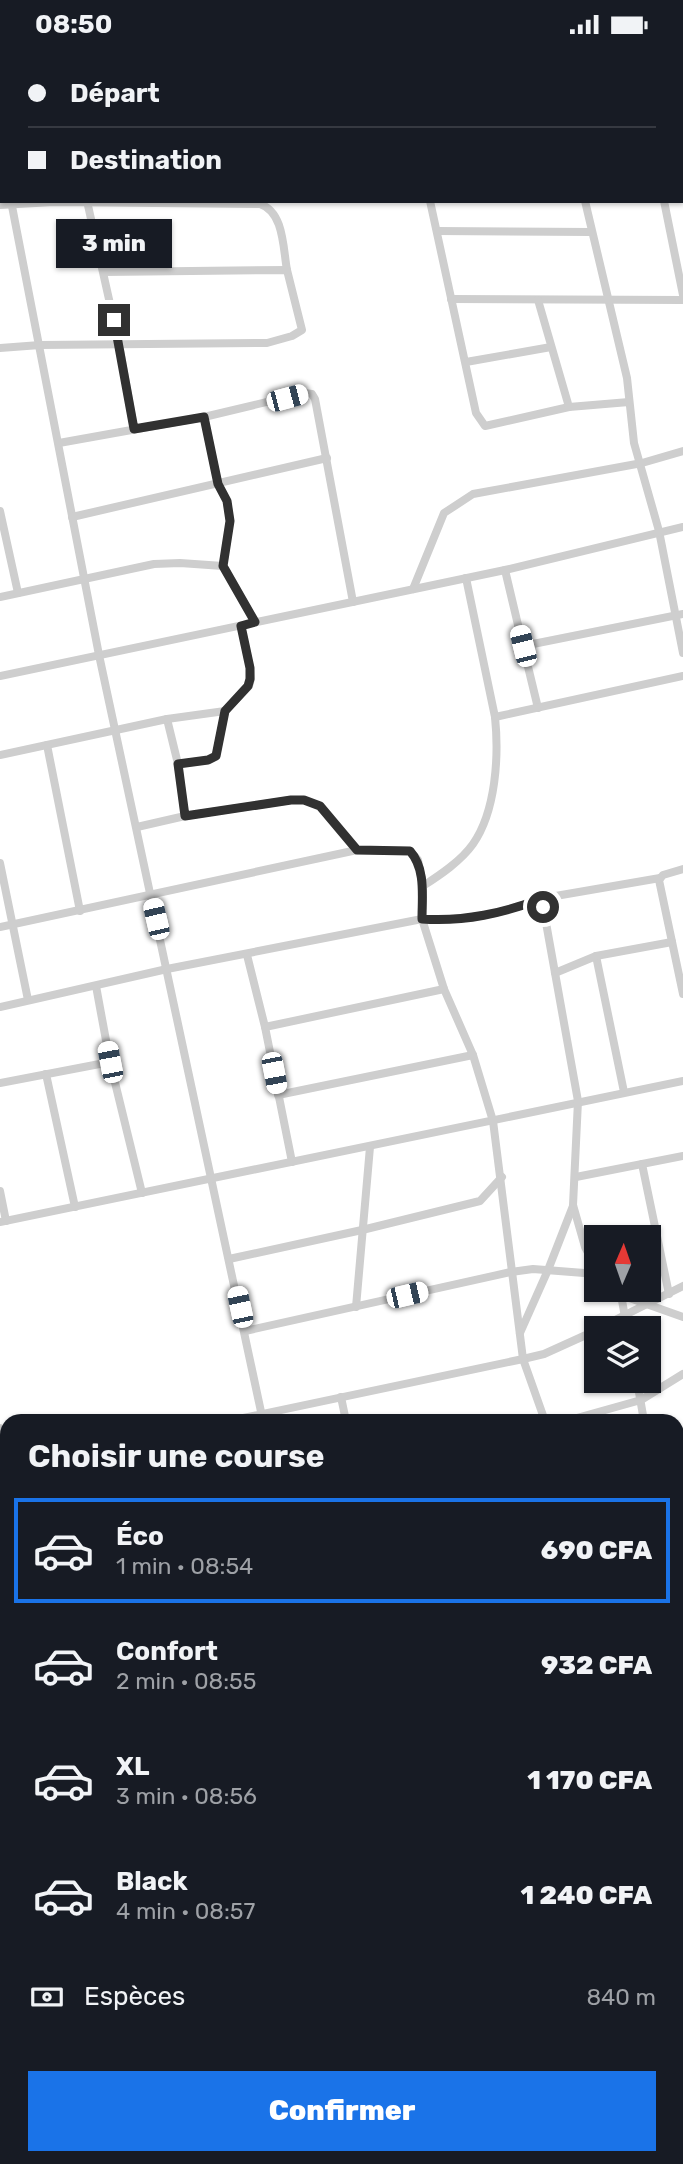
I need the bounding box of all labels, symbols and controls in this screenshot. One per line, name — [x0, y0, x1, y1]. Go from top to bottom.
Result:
text: 08:50 — [35, 9, 112, 40]
text: Départ — [70, 78, 160, 109]
text: Destination — [70, 145, 222, 176]
callout: 3 min — [56, 219, 172, 267]
text: 3 min — [82, 229, 146, 257]
route end — [98, 304, 130, 336]
car — [264, 382, 311, 414]
car — [508, 623, 539, 669]
route start — [527, 891, 559, 923]
car — [142, 896, 171, 942]
car — [96, 1039, 125, 1085]
car — [260, 1050, 289, 1096]
north arrow — [584, 1225, 662, 1302]
map controls — [584, 1225, 661, 1393]
car — [385, 1280, 430, 1310]
car — [226, 1284, 255, 1330]
button: layers — [584, 1316, 661, 1393]
text: Choisir une course — [28, 1437, 325, 1475]
icon: car — [32, 1519, 95, 1582]
text: Éco — [116, 1521, 164, 1552]
text: 690 CFA — [541, 1535, 652, 1566]
text: 1 min · 08:54 — [116, 1552, 253, 1580]
icon: car — [32, 1634, 95, 1697]
text: Confort — [116, 1636, 218, 1667]
text: 932 CFA — [541, 1650, 652, 1681]
text: 2 min · 08:55 — [116, 1667, 256, 1695]
icon: car — [32, 1749, 95, 1812]
text: XL — [116, 1751, 149, 1782]
text: 1 170 CFA — [527, 1765, 652, 1796]
text: 3 min · 08:56 — [116, 1782, 257, 1810]
icon: car — [32, 1864, 95, 1927]
text: Black — [116, 1866, 188, 1897]
text: 1 240 CFA — [521, 1880, 652, 1911]
text: 4 min · 08:57 — [116, 1897, 255, 1925]
icon: cash — [28, 1978, 66, 2016]
text: Espèces — [84, 1981, 185, 2012]
text: 840 m — [586, 1983, 656, 2011]
button: Confirmer — [28, 2071, 656, 2151]

